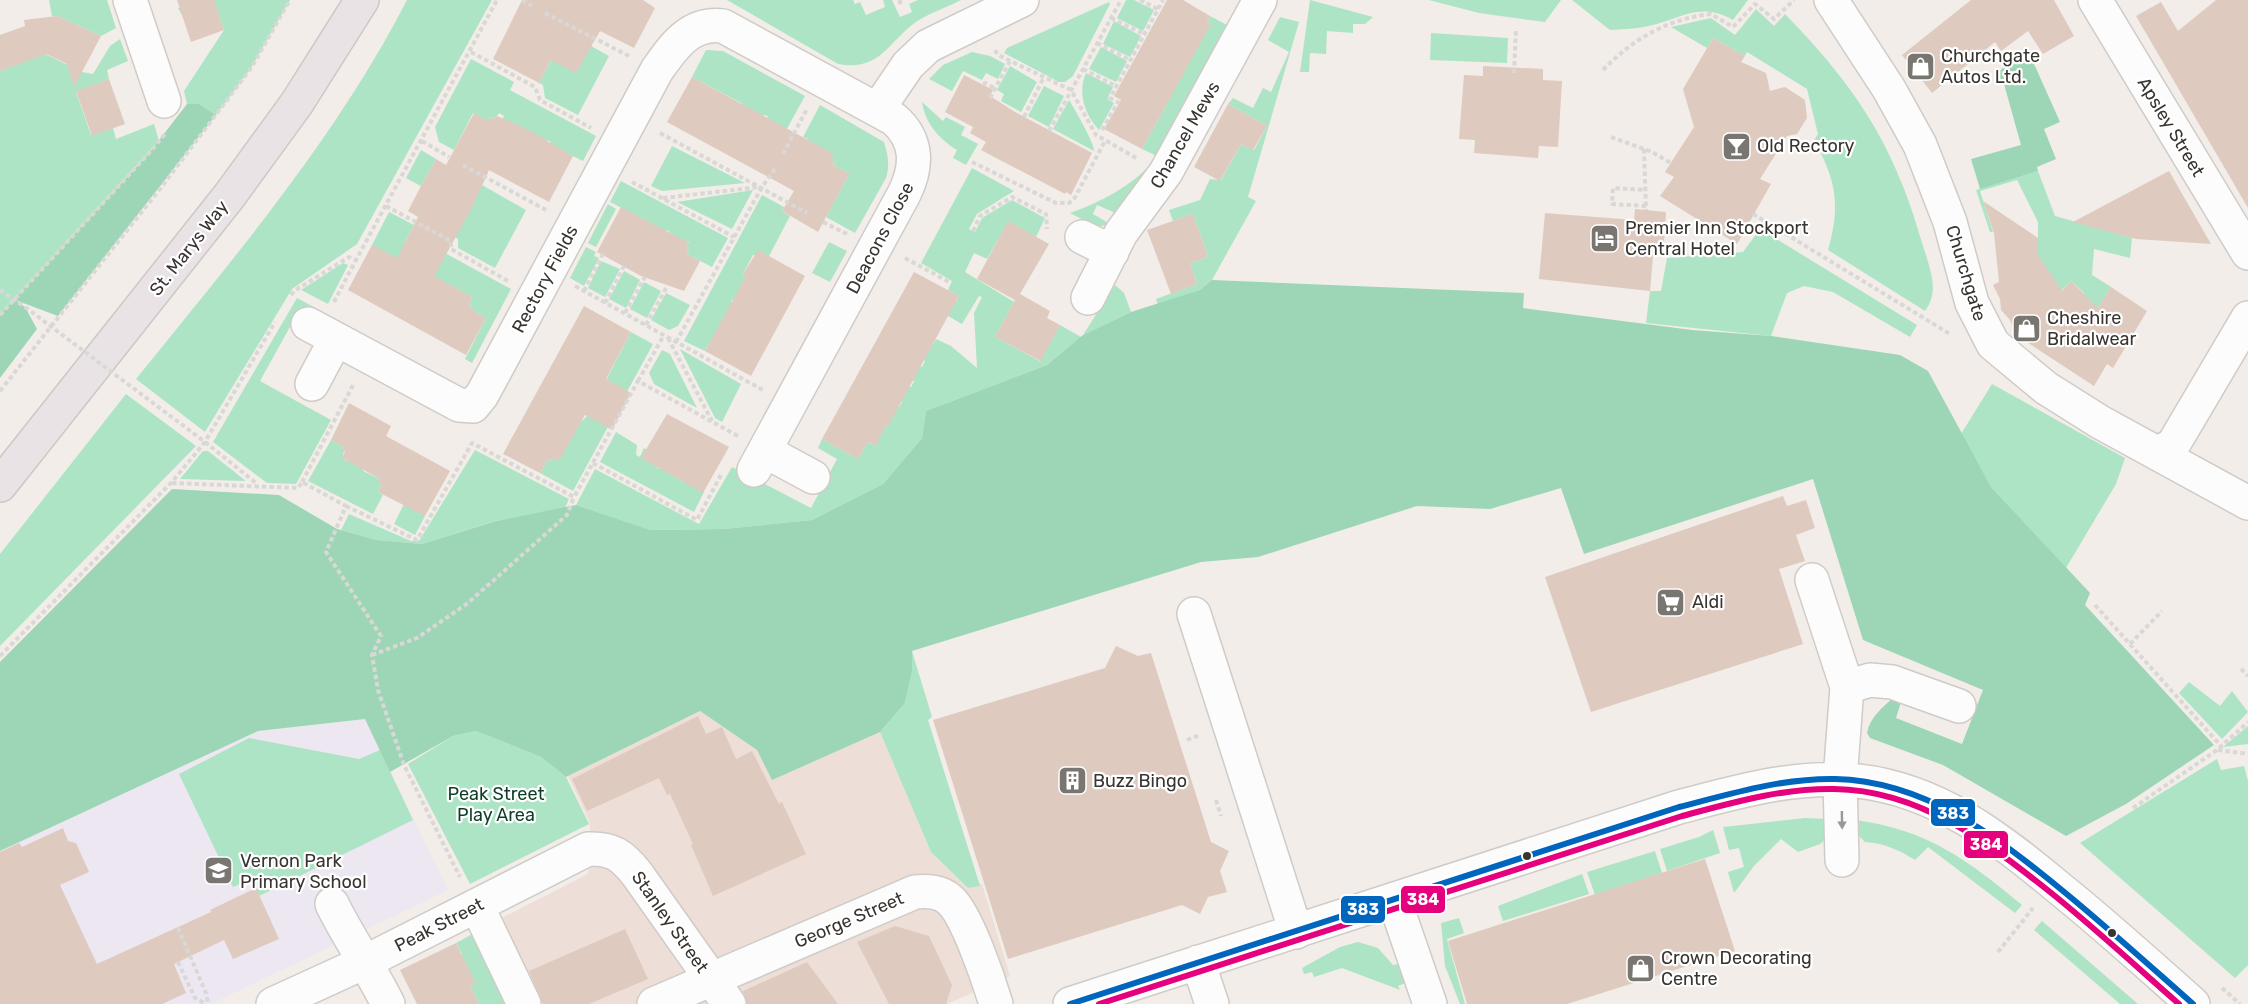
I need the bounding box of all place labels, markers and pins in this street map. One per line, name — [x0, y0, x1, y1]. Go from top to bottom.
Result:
place label: Churchgate Autos Ltd. — [1941, 45, 2040, 88]
shop icon: Churchgate Autos Ltd. — [1904, 50, 1936, 82]
bar icon: Old Rectory — [1720, 130, 1752, 162]
place label: Old Rectory — [1757, 135, 1855, 157]
place label: Premier Inn Stockport Central Hotel — [1625, 217, 1808, 260]
hotel icon: Premier Inn Stockport Central Hotel — [1588, 222, 1620, 254]
place label: Cheshire Bridalwear — [2047, 307, 2136, 350]
shop icon: Cheshire Bridalwear — [2010, 312, 2042, 344]
supermarket icon: Aldi — [1655, 586, 1687, 618]
place label: Aldi — [1692, 591, 1724, 613]
building icon: Buzz Bingo — [1056, 765, 1088, 797]
place label: Buzz Bingo — [1093, 770, 1187, 792]
place label: Vernon Park Primary School — [240, 850, 367, 893]
unlabelled marker — [1521, 850, 1533, 862]
school or university icon: Vernon Park Primary School — [203, 855, 235, 887]
unlabelled marker — [2106, 927, 2118, 939]
place label: Crown Decorating Centre — [1661, 947, 1812, 990]
shop icon: Crown Decorating Centre — [1624, 952, 1656, 984]

